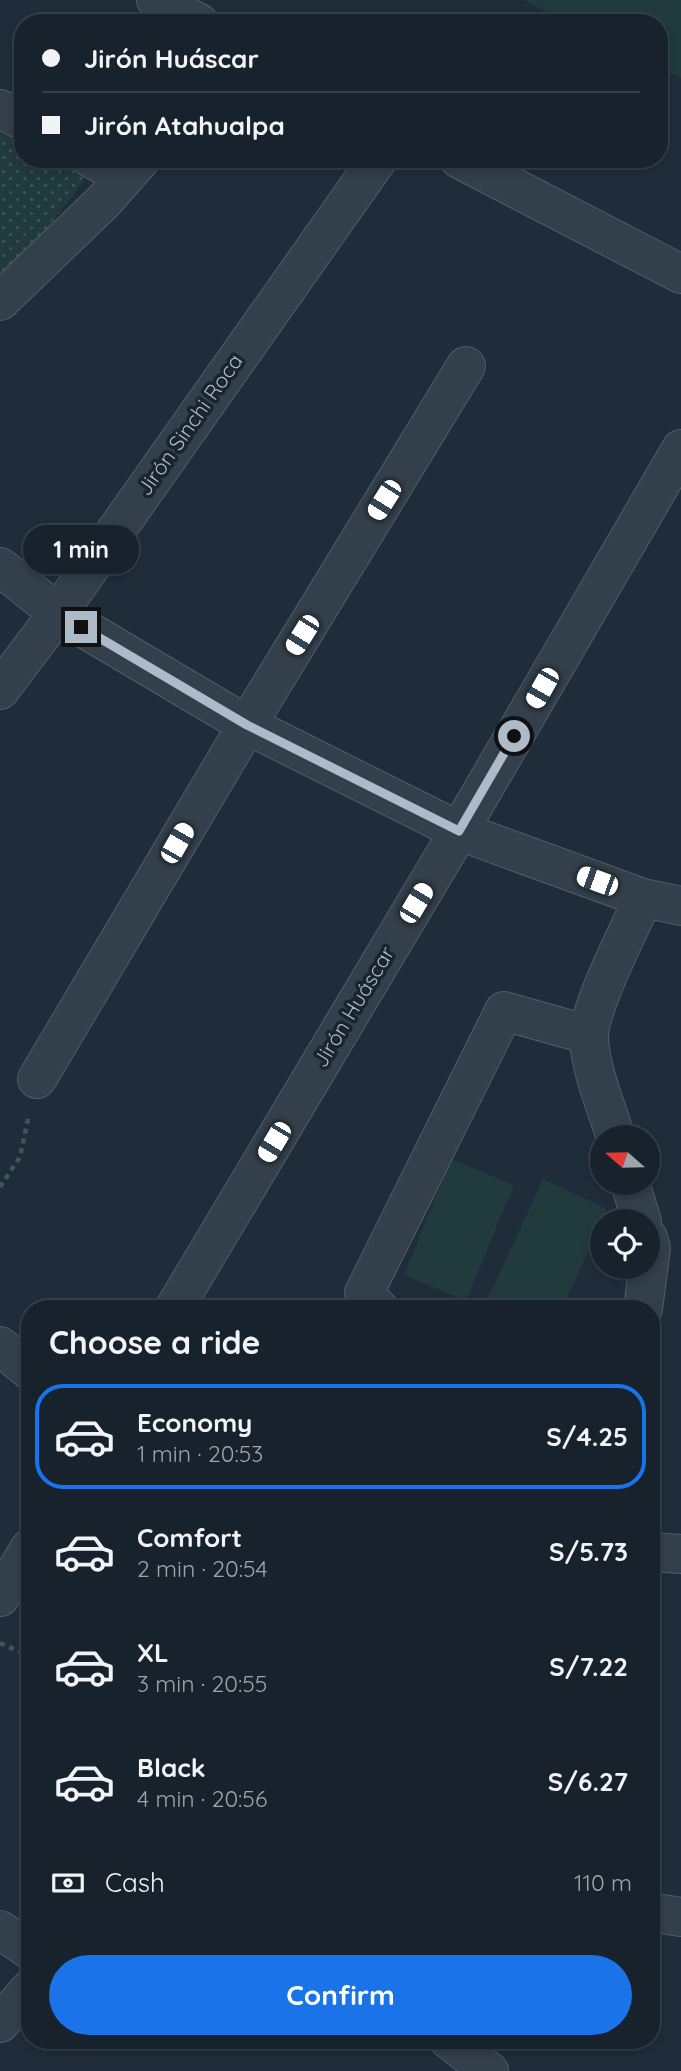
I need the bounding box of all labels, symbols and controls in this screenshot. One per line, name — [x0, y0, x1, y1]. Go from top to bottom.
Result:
text: Jirón Huáscar — [84, 42, 259, 75]
text: Jirón Atahualpa — [84, 109, 285, 142]
street label: Jirón Sinchi Roca — [131, 349, 248, 500]
car — [364, 477, 405, 523]
callout: 1 min — [23, 526, 139, 574]
text: 1 min — [53, 535, 109, 564]
route end — [65, 611, 97, 643]
car — [282, 612, 323, 658]
car — [523, 665, 562, 711]
route start — [498, 720, 530, 752]
car — [158, 820, 197, 866]
car — [574, 864, 621, 898]
car — [397, 880, 436, 926]
street label: Jirón Huáscar — [307, 941, 399, 1072]
car — [255, 1119, 294, 1165]
north arrow — [590, 1125, 660, 1195]
map controls — [590, 1125, 660, 1279]
button: locate — [590, 1209, 660, 1279]
text: Choose a ride — [49, 1322, 261, 1362]
icon: car — [53, 1405, 116, 1468]
text: Economy — [137, 1406, 252, 1439]
text: S/4.25 — [546, 1420, 628, 1453]
text: 1 min · 20:53 — [137, 1439, 263, 1468]
icon: car — [53, 1520, 116, 1583]
text: Comfort — [137, 1521, 242, 1554]
text: S/5.73 — [549, 1535, 628, 1568]
text: 2 min · 20:54 — [137, 1554, 268, 1583]
icon: car — [53, 1635, 116, 1698]
text: XL — [137, 1636, 169, 1669]
text: S/7.22 — [549, 1650, 628, 1683]
text: 3 min · 20:55 — [137, 1669, 267, 1698]
icon: car — [53, 1750, 116, 1813]
text: Black — [137, 1751, 206, 1784]
text: S/6.27 — [548, 1765, 628, 1798]
text: 4 min · 20:56 — [137, 1784, 267, 1813]
icon: cash — [49, 1864, 87, 1902]
text: Cash — [105, 1866, 165, 1899]
text: 110 m — [574, 1868, 632, 1897]
button: Confirm — [49, 1955, 632, 2035]

